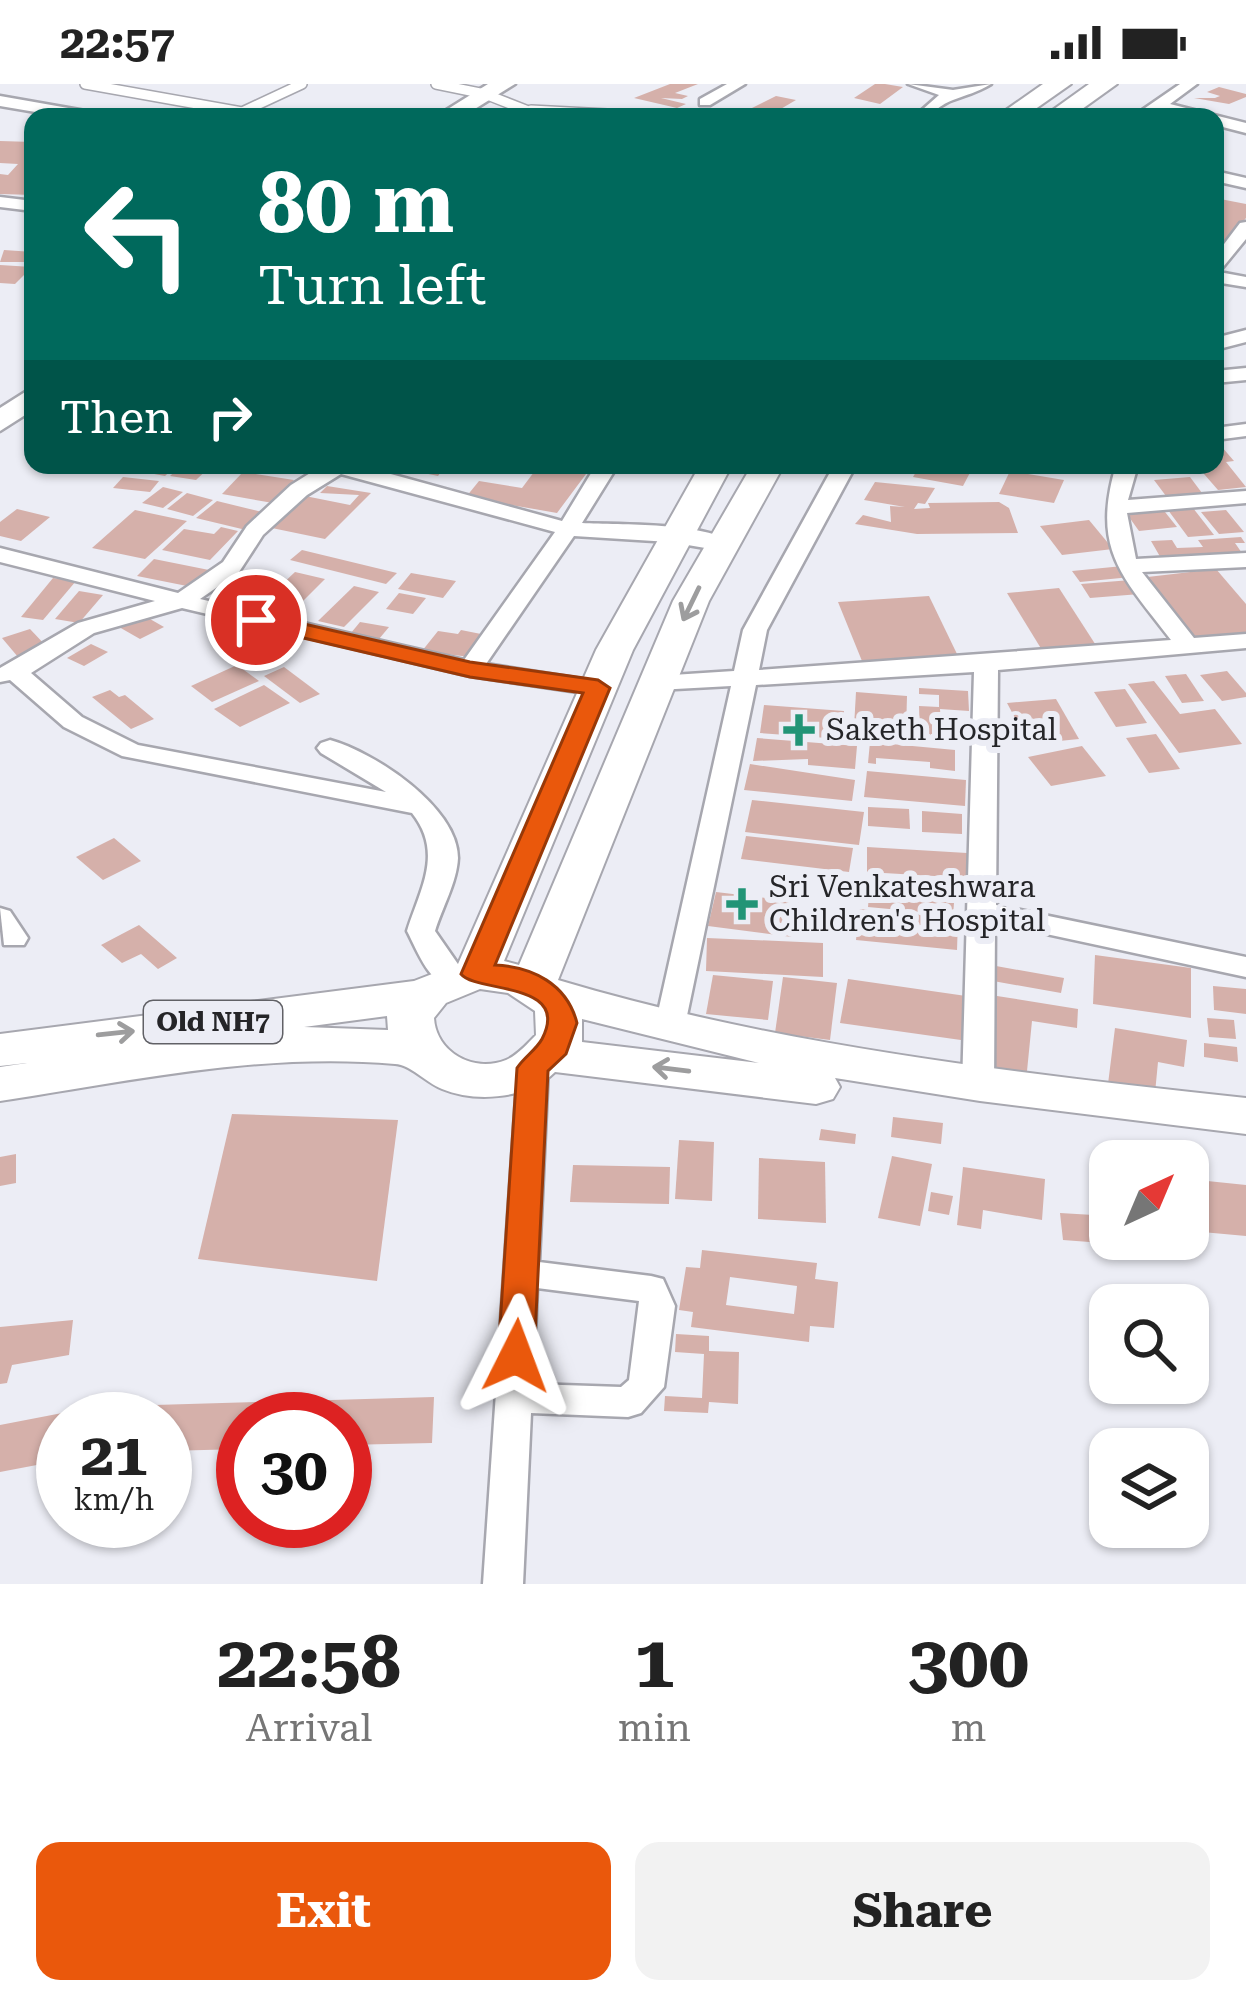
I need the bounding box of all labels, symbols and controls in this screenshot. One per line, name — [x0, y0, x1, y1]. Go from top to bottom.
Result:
text: 22:57 — [60, 16, 175, 69]
text: 80 m — [258, 154, 454, 252]
icon: left — [60, 156, 216, 312]
text: Turn left — [258, 254, 486, 317]
icon: right — [197, 384, 263, 450]
text: Then — [60, 391, 173, 444]
pin — [205, 569, 307, 671]
one-way arrow — [679, 585, 701, 621]
icon: arrive — [223, 587, 289, 653]
place label: Saketh Hospital — [826, 712, 1057, 747]
marker: Saketh Hospital — [783, 714, 815, 746]
place label: Sri Venkateshwara Children's Hospital — [769, 869, 1045, 938]
marker: Sri Venkateshwara Children's Hospital — [726, 888, 758, 920]
road number: Old NH7 — [144, 1001, 282, 1043]
one-way arrow — [96, 1021, 135, 1043]
one-way arrow — [653, 1057, 692, 1080]
north arrow — [1089, 1140, 1209, 1260]
map controls — [1089, 1140, 1209, 1548]
button: search — [1089, 1284, 1209, 1404]
position arrow — [453, 1293, 579, 1419]
speed limit sign: 30 — [216, 1392, 372, 1548]
text: 21 — [80, 1419, 148, 1490]
button: layers — [1089, 1428, 1209, 1548]
text: km/h — [74, 1482, 154, 1517]
text: 22:58 — [217, 1620, 401, 1705]
text: 1 — [634, 1620, 675, 1705]
text: 300 — [908, 1620, 1029, 1705]
text: Arrival — [246, 1705, 372, 1751]
text: min — [618, 1705, 691, 1751]
text: m — [951, 1705, 986, 1751]
button: Exit — [36, 1842, 611, 1980]
button: Share — [635, 1842, 1210, 1980]

